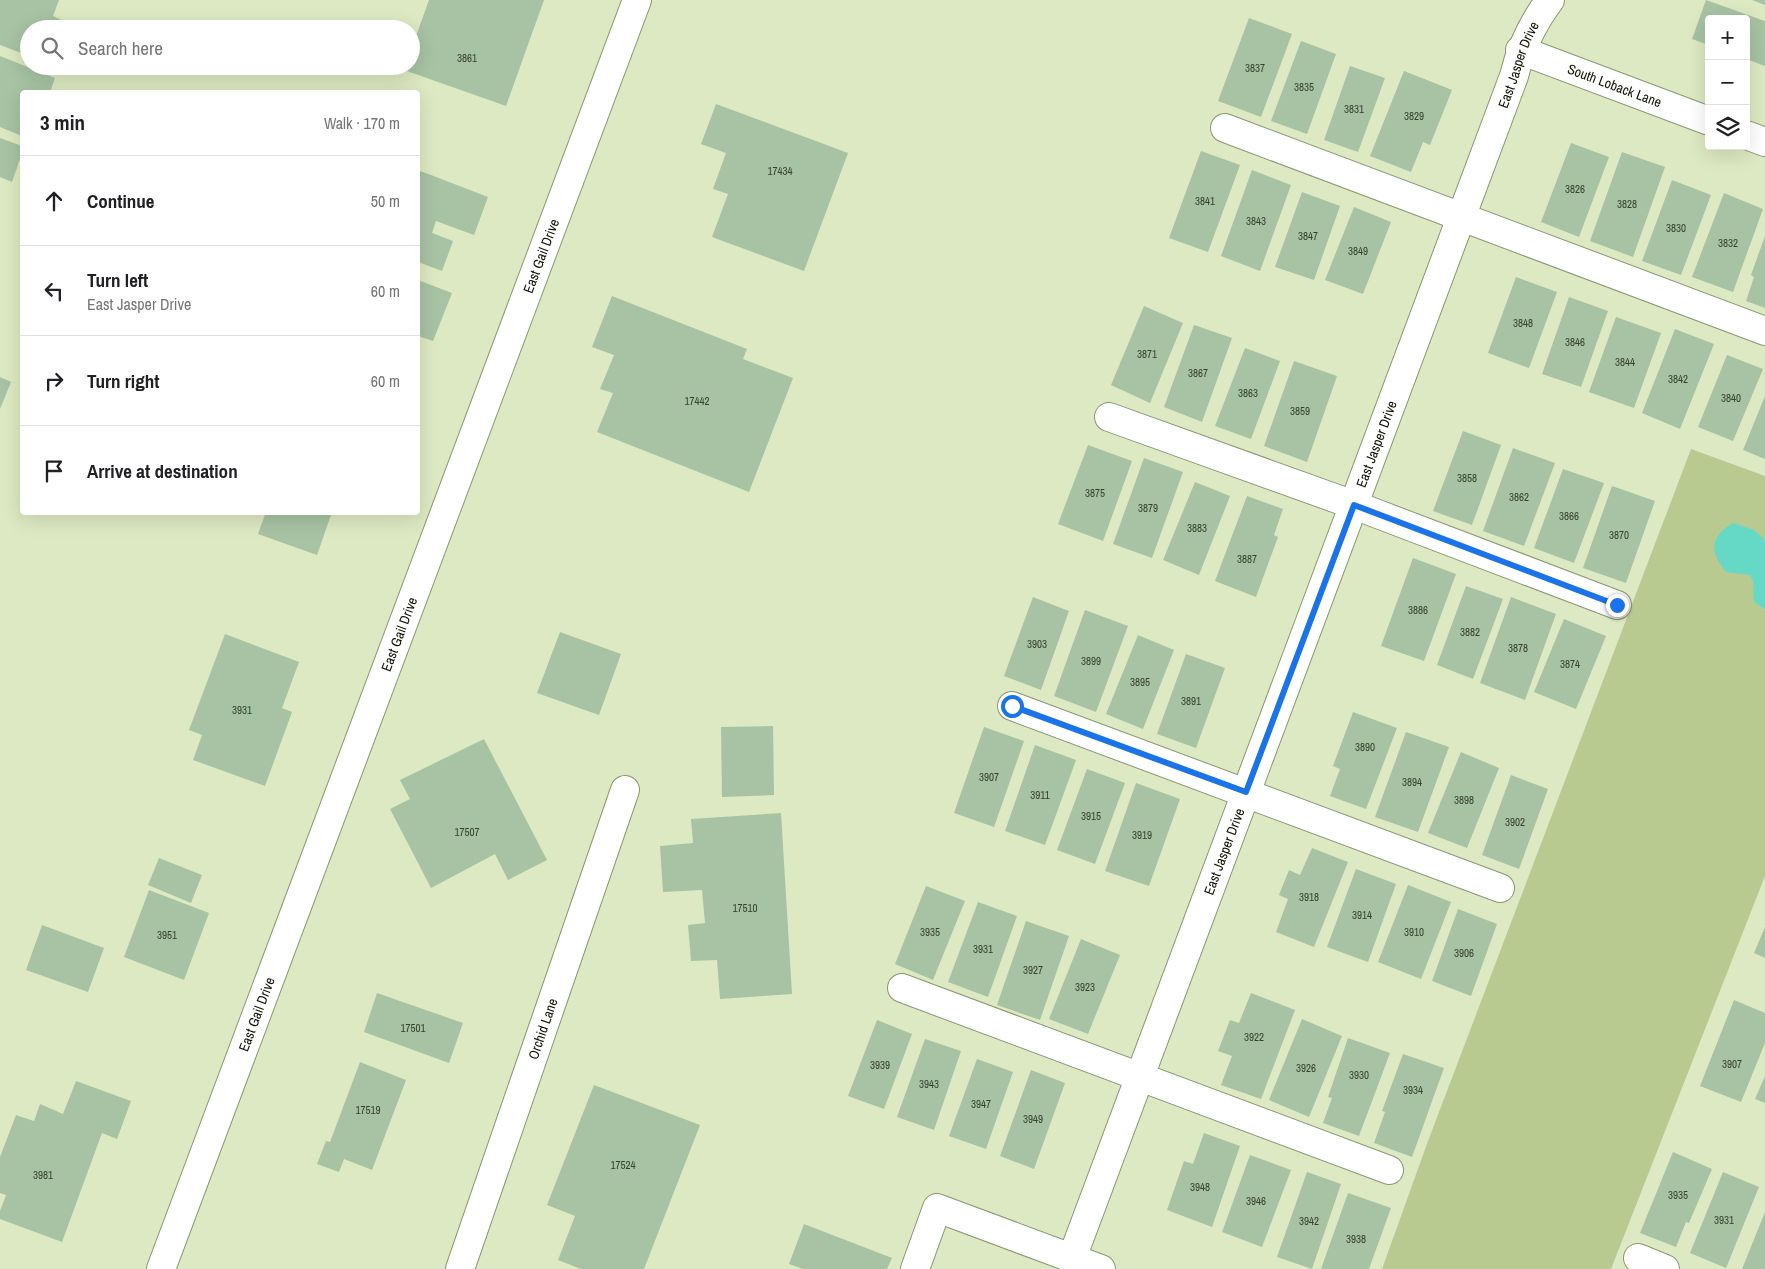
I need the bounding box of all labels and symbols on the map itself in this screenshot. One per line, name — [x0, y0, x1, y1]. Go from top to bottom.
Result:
street label: East Jasper Drive — [1494, 18, 1543, 111]
house number: 3861 — [457, 51, 477, 65]
street label: South Loback Lane — [1565, 60, 1664, 111]
house number: 3837 — [1245, 61, 1265, 75]
house number: 3835 — [1294, 80, 1314, 94]
house number: 3831 — [1344, 102, 1364, 116]
house number: 3829 — [1404, 109, 1424, 123]
house number: 17434 — [767, 164, 793, 178]
house number: 3826 — [1565, 182, 1585, 196]
house number: 3841 — [1195, 194, 1215, 208]
house number: 3828 — [1617, 197, 1637, 211]
house number: 3843 — [1246, 214, 1266, 228]
street label: East Gail Drive — [519, 216, 563, 296]
house number: 3830 — [1666, 221, 1686, 235]
house number: 3847 — [1298, 229, 1318, 243]
house number: 3832 — [1718, 236, 1738, 250]
house number: 3849 — [1348, 244, 1368, 258]
house number: 3848 — [1513, 316, 1533, 330]
house number: 3846 — [1565, 335, 1585, 349]
house number: 3871 — [1137, 347, 1157, 361]
house number: 3844 — [1615, 355, 1635, 369]
house number: 3867 — [1188, 366, 1208, 380]
house number: 3842 — [1668, 372, 1688, 386]
house number: 3863 — [1238, 386, 1258, 400]
house number: 3840 — [1721, 391, 1741, 405]
house number: 17442 — [684, 394, 710, 408]
street label: East Jasper Drive — [1352, 398, 1401, 490]
house number: 3859 — [1290, 404, 1310, 418]
house number: 3858 — [1457, 471, 1477, 485]
house number: 3875 — [1085, 486, 1105, 500]
house number: 3862 — [1509, 490, 1529, 504]
house number: 3879 — [1138, 501, 1158, 515]
house number: 3866 — [1559, 509, 1579, 523]
house number: 3883 — [1187, 521, 1207, 535]
house number: 3870 — [1609, 528, 1629, 542]
house number: 3887 — [1237, 552, 1257, 566]
route end — [1606, 594, 1629, 617]
street label: East Gail Drive — [377, 595, 421, 674]
house number: 3886 — [1408, 603, 1428, 617]
house number: 3882 — [1460, 625, 1480, 639]
house number: 3903 — [1027, 637, 1047, 651]
house number: 3878 — [1508, 641, 1528, 655]
house number: 3899 — [1081, 654, 1101, 668]
house number: 3874 — [1560, 657, 1580, 671]
house number: 3895 — [1130, 675, 1150, 689]
house number: 3891 — [1181, 694, 1201, 708]
route start — [1001, 695, 1024, 718]
house number: 3931 — [232, 703, 252, 717]
house number: 3890 — [1355, 740, 1375, 754]
house number: 3907 — [979, 770, 999, 784]
house number: 3894 — [1402, 775, 1422, 789]
house number: 3911 — [1030, 788, 1050, 802]
house number: 3898 — [1454, 793, 1474, 807]
street label: East Jasper Drive — [1200, 806, 1248, 897]
house number: 3915 — [1081, 809, 1101, 823]
house number: 3902 — [1505, 815, 1525, 829]
house number: 17507 — [454, 825, 480, 839]
house number: 3919 — [1132, 828, 1152, 842]
house number: 3918 — [1299, 890, 1319, 904]
house number: 17510 — [732, 901, 758, 915]
house number: 3914 — [1352, 908, 1372, 922]
house number: 3935 — [920, 925, 940, 939]
house number: 3910 — [1404, 925, 1424, 939]
house number: 3951 — [157, 928, 177, 942]
house number: 3931 — [973, 942, 993, 956]
house number: 3906 — [1454, 946, 1474, 960]
house number: 3927 — [1023, 963, 1043, 977]
street label: East Gail Drive — [234, 975, 279, 1054]
house number: 3923 — [1075, 980, 1095, 994]
street label: Orchid Lane — [524, 996, 562, 1062]
house number: 17501 — [400, 1021, 426, 1035]
house number: 3922 — [1244, 1030, 1264, 1044]
house number: 3907 — [1722, 1057, 1742, 1071]
house number: 3939 — [870, 1058, 890, 1072]
house number: 3926 — [1296, 1061, 1316, 1075]
house number: 3930 — [1349, 1068, 1369, 1082]
house number: 3943 — [919, 1077, 939, 1091]
house number: 3934 — [1403, 1083, 1423, 1097]
house number: 3947 — [971, 1097, 991, 1111]
house number: 17519 — [355, 1103, 381, 1117]
house number: 3949 — [1023, 1112, 1043, 1126]
house number: 17524 — [610, 1158, 636, 1172]
house number: 3981 — [33, 1168, 53, 1182]
house number: 3948 — [1190, 1180, 1210, 1194]
house number: 3935 — [1668, 1188, 1688, 1202]
house number: 3946 — [1246, 1194, 1266, 1208]
house number: 3931 — [1714, 1213, 1734, 1227]
house number: 3942 — [1299, 1214, 1319, 1228]
house number: 3938 — [1346, 1232, 1366, 1246]

